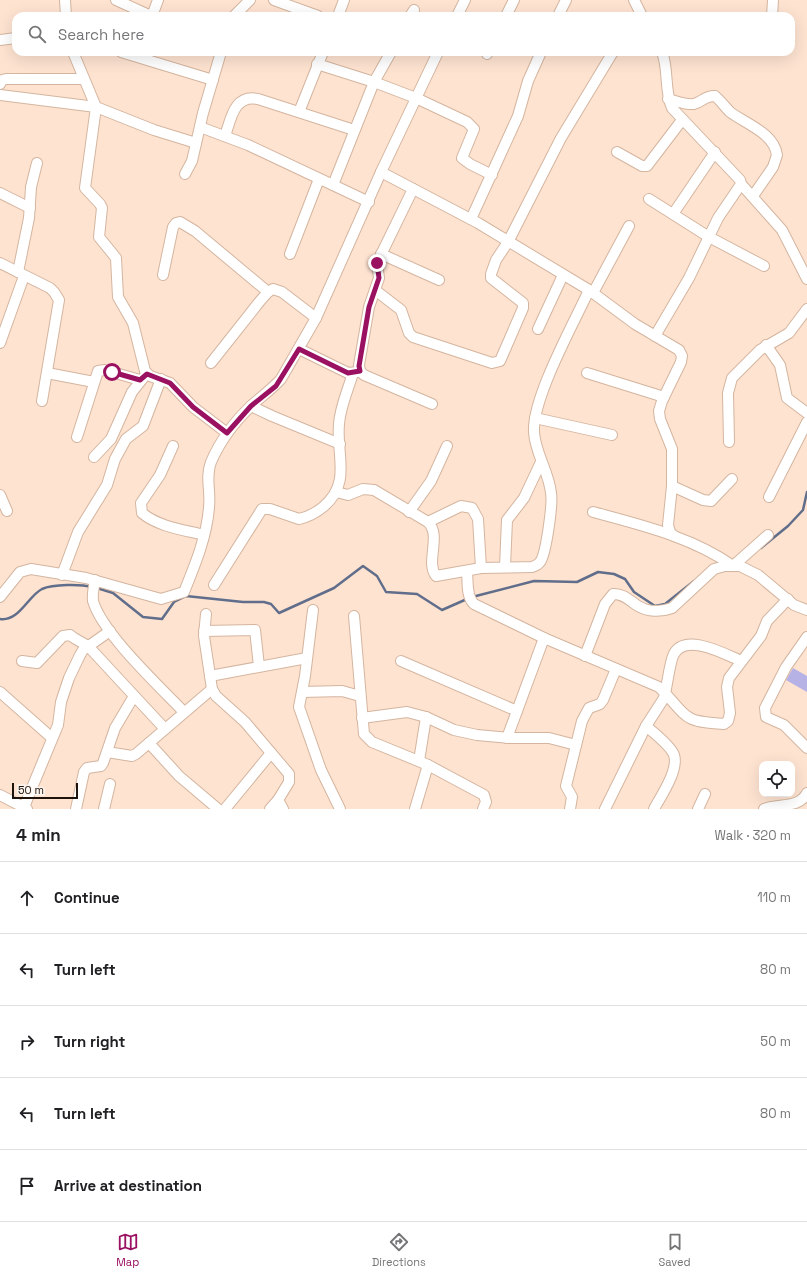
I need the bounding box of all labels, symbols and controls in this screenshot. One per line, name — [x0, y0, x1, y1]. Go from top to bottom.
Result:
search box — [12, 12, 795, 56]
icon: search — [26, 23, 48, 45]
text: Search here — [58, 25, 144, 44]
route end — [368, 254, 386, 272]
route start — [103, 363, 121, 381]
map controls — [759, 761, 795, 797]
button: locate — [759, 761, 795, 797]
scale bar — [12, 781, 78, 800]
text: 50 m — [18, 783, 44, 797]
text: 4 min — [16, 824, 61, 846]
text: Walk · 320 m — [714, 827, 791, 844]
icon: ahead — [16, 887, 38, 909]
text: Continue — [54, 888, 120, 907]
text: 110 m — [757, 889, 791, 906]
icon: left — [16, 959, 38, 981]
text: Turn left — [54, 960, 116, 979]
text: 80 m — [760, 961, 791, 978]
icon: right — [16, 1031, 38, 1053]
text: Turn right — [54, 1032, 125, 1051]
text: 50 m — [760, 1033, 791, 1050]
icon: left — [16, 1103, 38, 1125]
text: Turn left — [54, 1104, 116, 1123]
text: 80 m — [760, 1105, 791, 1122]
icon: arrive — [16, 1175, 38, 1197]
text: Arrive at destination — [54, 1176, 202, 1195]
tab: Map — [116, 1231, 139, 1269]
tab: Directions — [372, 1231, 426, 1269]
tab: Saved — [659, 1231, 691, 1269]

